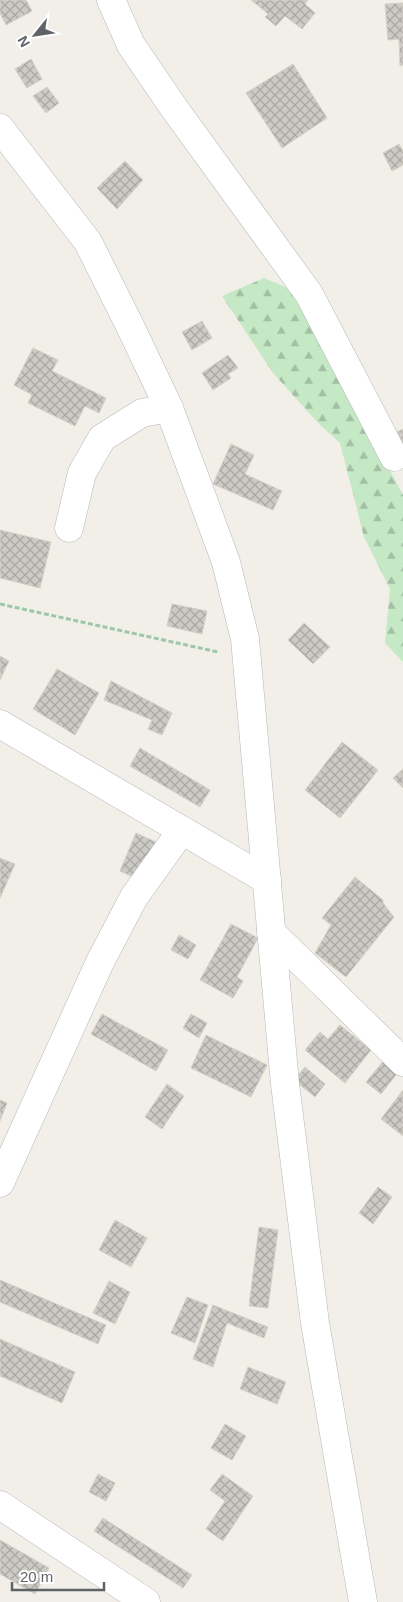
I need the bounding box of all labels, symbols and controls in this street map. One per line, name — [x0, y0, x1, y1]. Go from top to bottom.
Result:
north arrow — [10, 10, 60, 60]
text: N — [14, 33, 33, 50]
scale bar — [12, 1560, 105, 1592]
text: 20 m — [20, 1568, 53, 1585]

